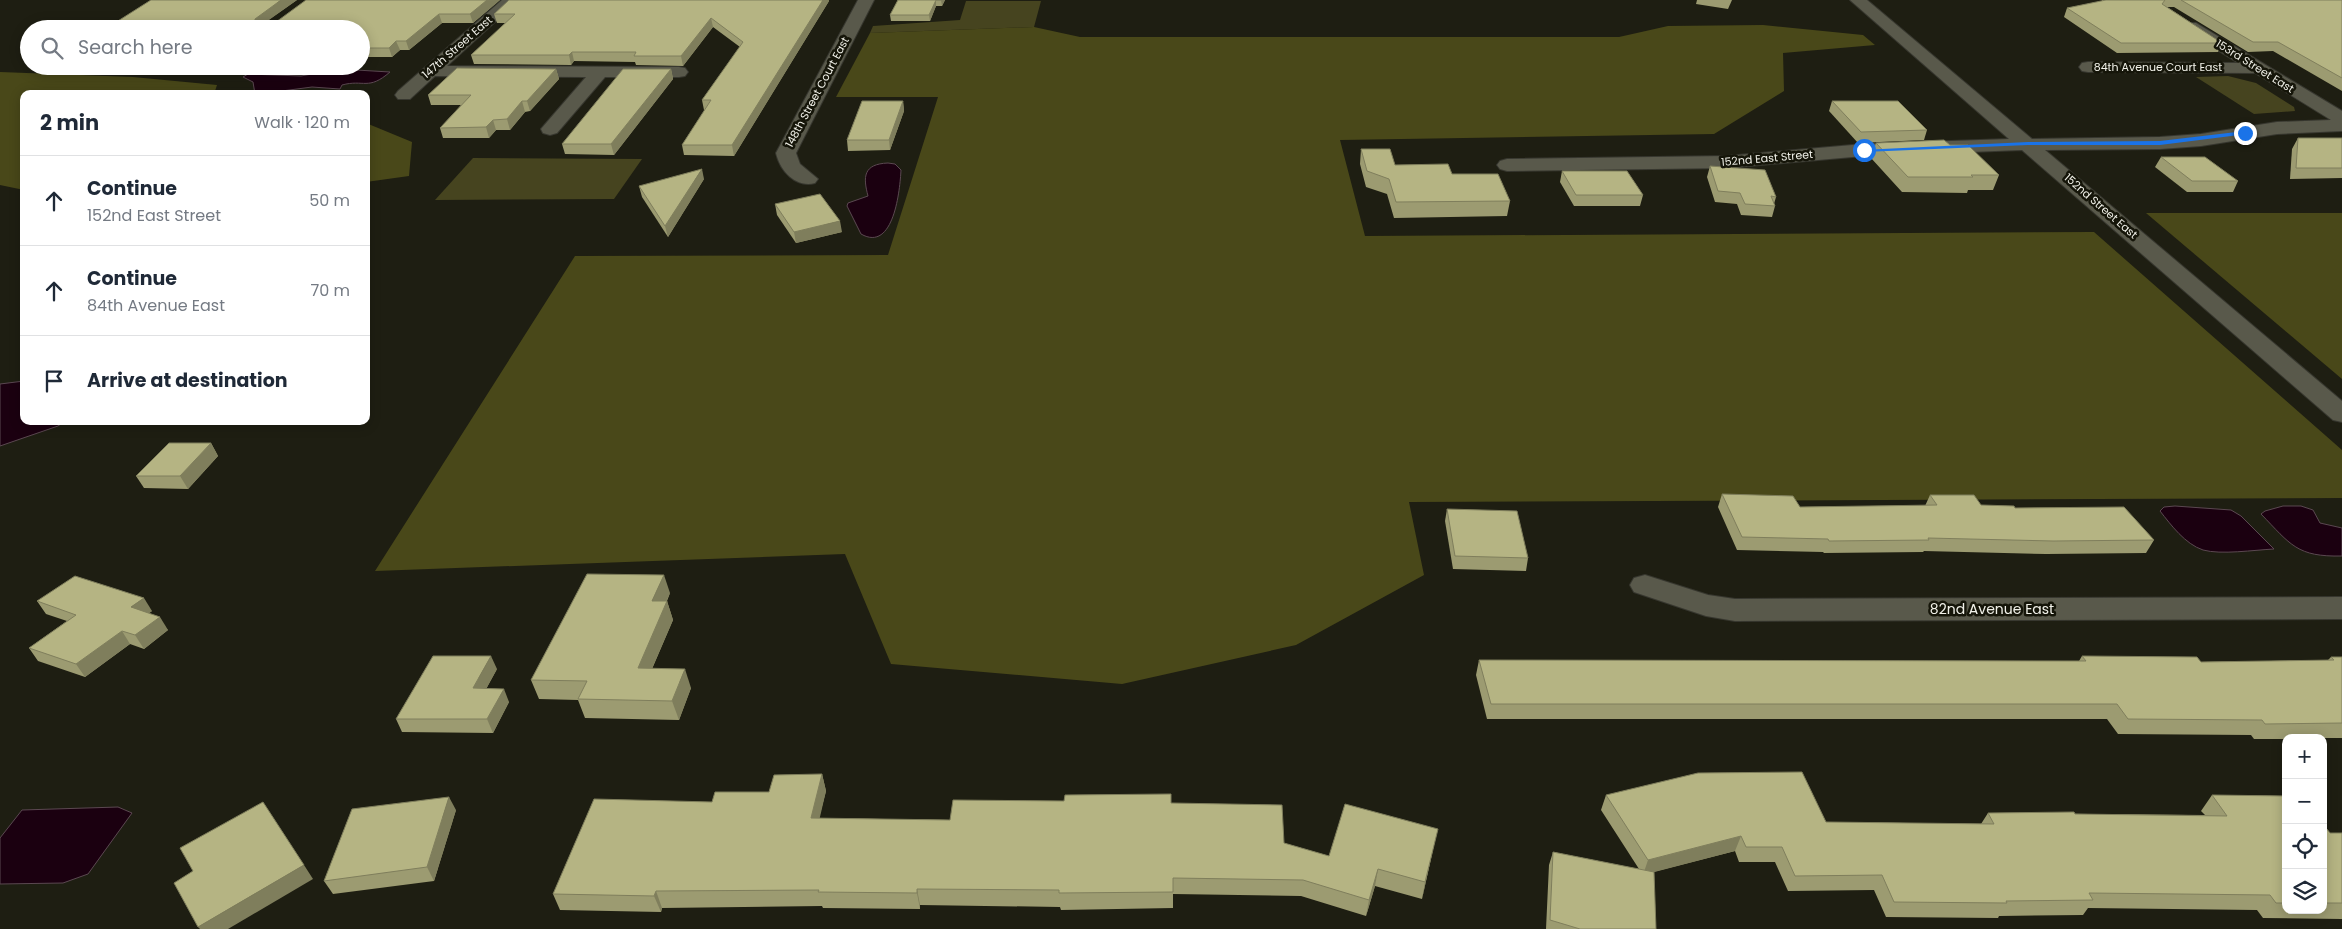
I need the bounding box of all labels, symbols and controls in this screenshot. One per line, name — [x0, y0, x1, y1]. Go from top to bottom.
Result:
street label: 147th Street East — [418, 12, 496, 82]
search box — [20, 20, 370, 75]
icon: search — [38, 34, 66, 62]
text: Search here — [78, 34, 192, 61]
street label: 148th Street Court East — [781, 34, 853, 150]
street label: 153rd Street East — [2213, 36, 2297, 96]
street label: 84th Avenue Court East — [2094, 59, 2222, 75]
text: 2 min — [40, 108, 99, 137]
text: Walk · 120 m — [254, 111, 350, 134]
route end — [2234, 122, 2257, 145]
route start — [1853, 139, 1876, 162]
street label: 152nd East Street — [1720, 146, 1814, 170]
street label: 152nd Street East — [2061, 170, 2141, 242]
text: Continue — [87, 175, 177, 202]
icon: ahead — [40, 187, 68, 215]
text: 50 m — [309, 189, 350, 212]
text: 152nd East Street — [87, 204, 221, 227]
text: Continue — [87, 265, 177, 292]
icon: ahead — [40, 277, 68, 305]
text: 70 m — [310, 279, 350, 302]
text: 84th Avenue East — [87, 294, 225, 317]
icon: arrive — [40, 367, 68, 395]
text: Arrive at destination — [87, 367, 288, 394]
street label: 82nd Avenue East — [1930, 599, 2054, 619]
map controls — [2282, 734, 2327, 914]
button: + — [2282, 734, 2327, 779]
button: − — [2282, 779, 2327, 824]
button: locate — [2282, 824, 2327, 869]
button: layers — [2282, 869, 2327, 914]

